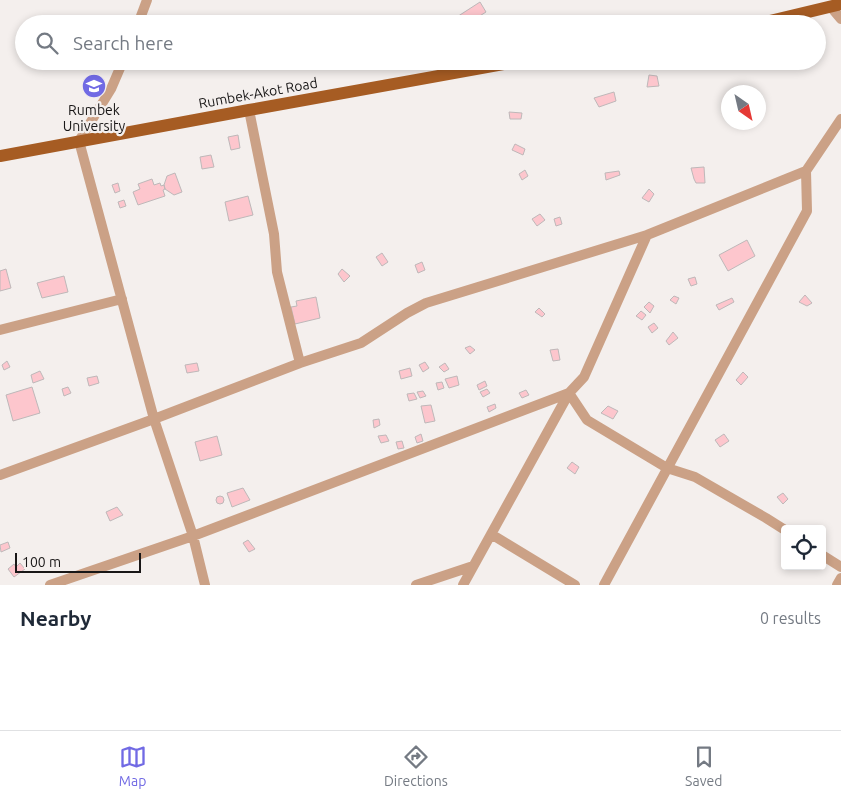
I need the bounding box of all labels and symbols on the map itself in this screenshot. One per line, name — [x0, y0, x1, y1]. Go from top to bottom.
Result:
school or university icon: Rumbek University — [81, 73, 107, 99]
street label: Rumbek-Akot Road — [197, 75, 319, 111]
north arrow — [721, 85, 766, 130]
place label: Rumbek University — [63, 102, 126, 134]
scale bar — [15, 550, 141, 573]

